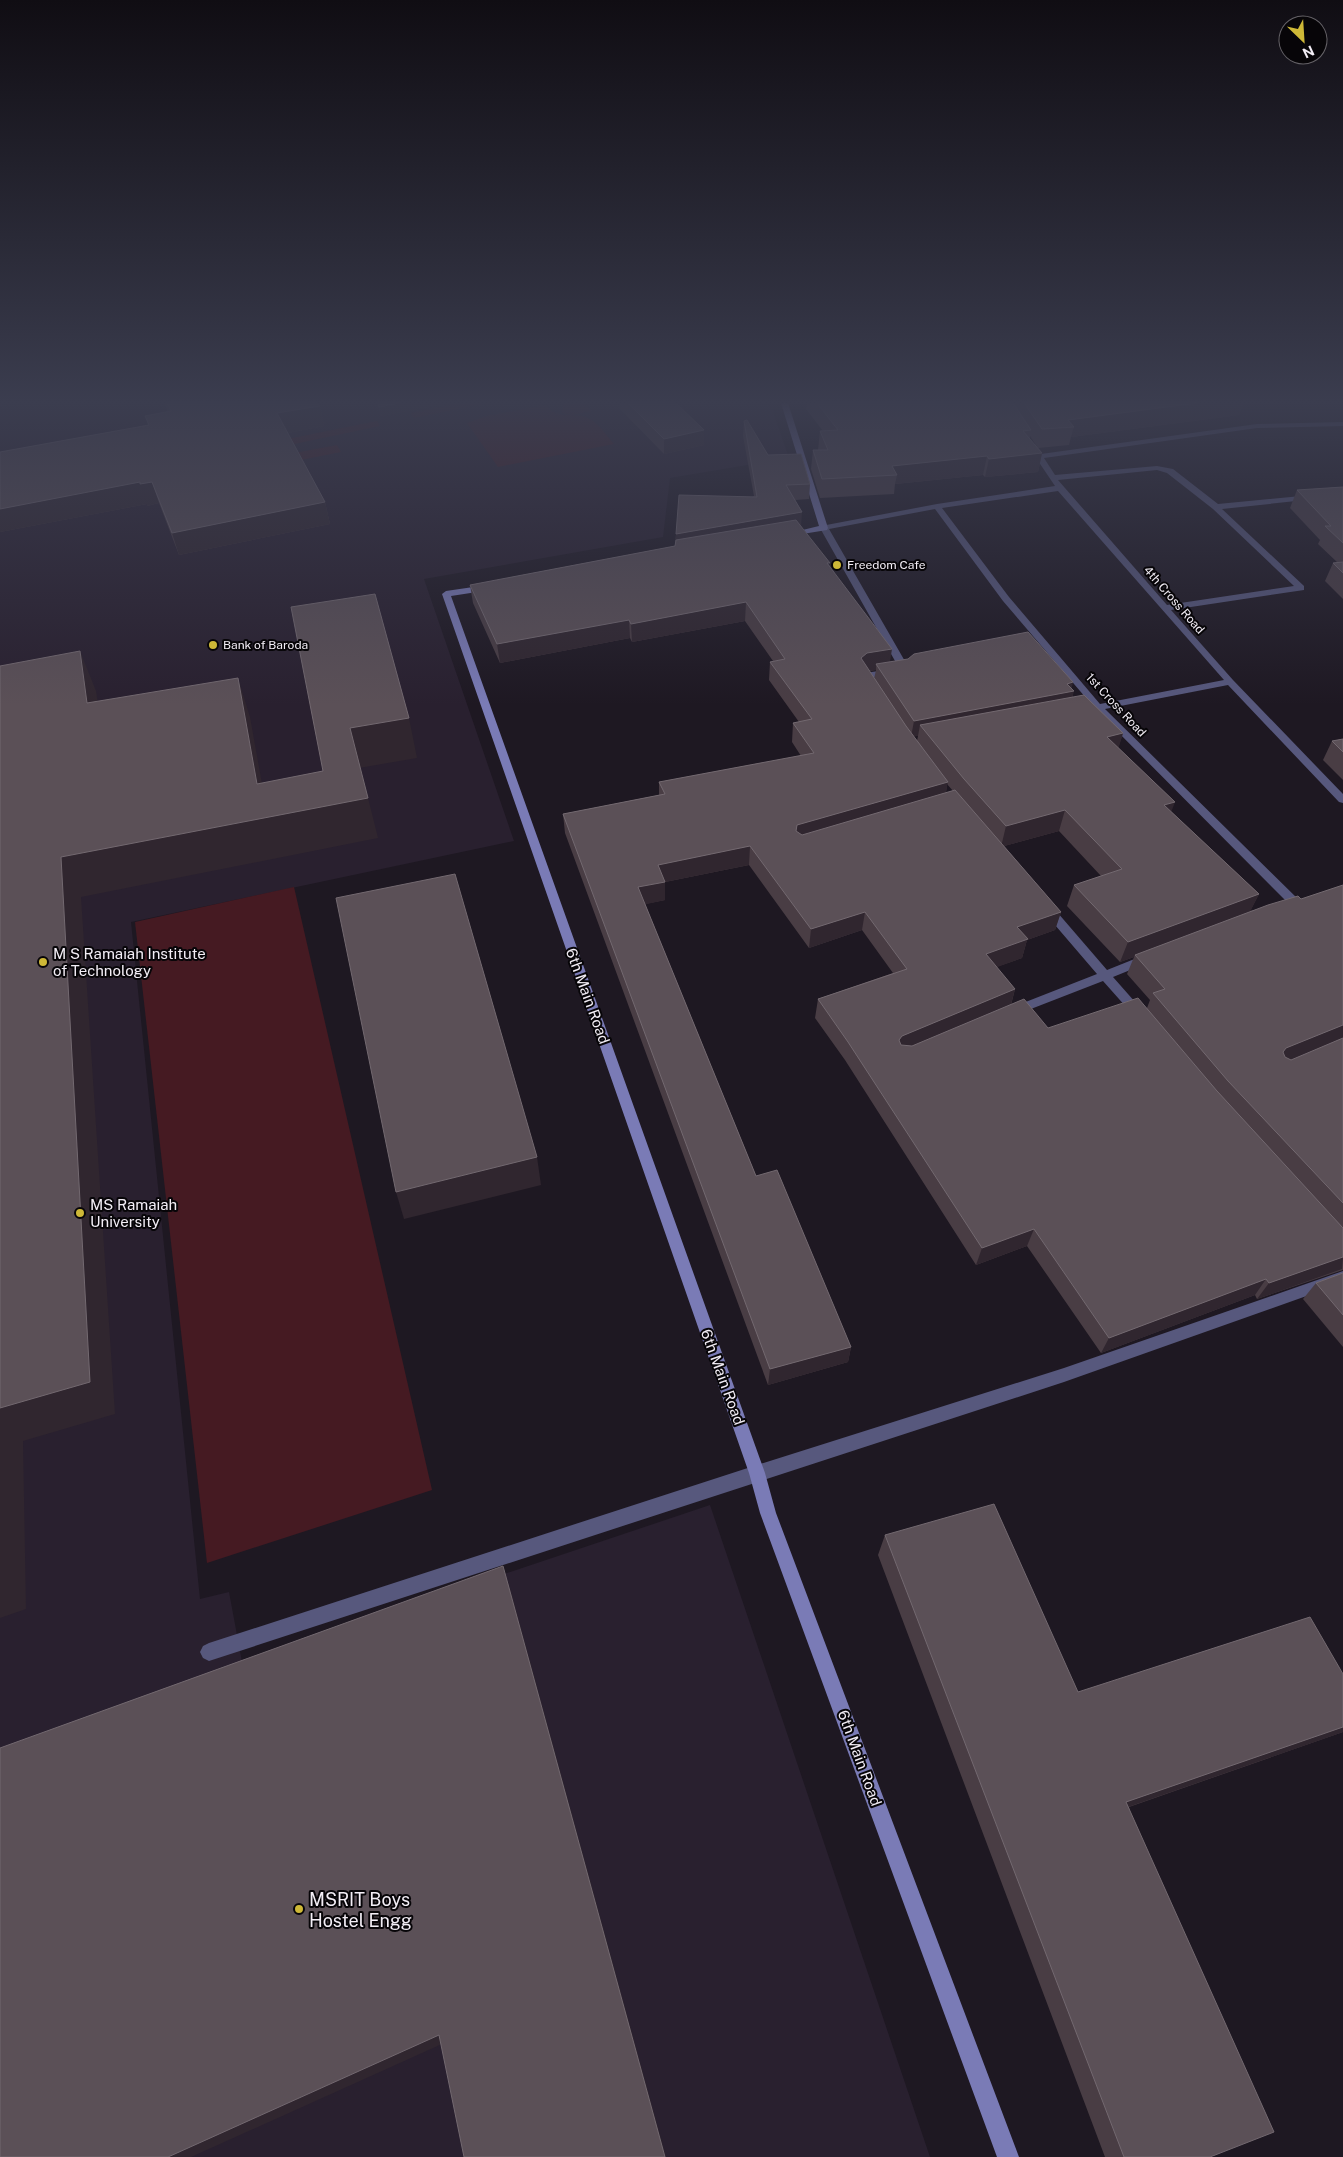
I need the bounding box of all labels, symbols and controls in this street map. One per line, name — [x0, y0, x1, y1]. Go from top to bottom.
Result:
north arrow — [1278, 15, 1328, 65]
text: N — [1300, 42, 1317, 61]
place label: Freedom Cafe — [847, 558, 926, 572]
marker: Freedom Cafe — [831, 559, 843, 571]
street label: 4th Cross Road — [1141, 563, 1207, 637]
place label: Bank of Baroda — [223, 638, 308, 652]
marker: Bank of Baroda — [207, 639, 219, 651]
street label: 1st Cross Road — [1083, 670, 1149, 740]
place label: M S Ramaiah Institute of Technology — [53, 945, 206, 979]
street label: 6th Main Road — [563, 946, 613, 1046]
marker: M S Ramaiah Institute of Technology — [37, 956, 49, 968]
place label: MS Ramaiah University — [90, 1196, 177, 1230]
marker: MS Ramaiah University — [74, 1207, 86, 1219]
street label: 6th Main Road — [698, 1327, 748, 1427]
street label: 6th Main Road — [835, 1708, 885, 1808]
place label: MSRIT Boys Hostel Engg — [309, 1889, 412, 1931]
marker: MSRIT Boys Hostel Engg — [293, 1903, 305, 1915]

